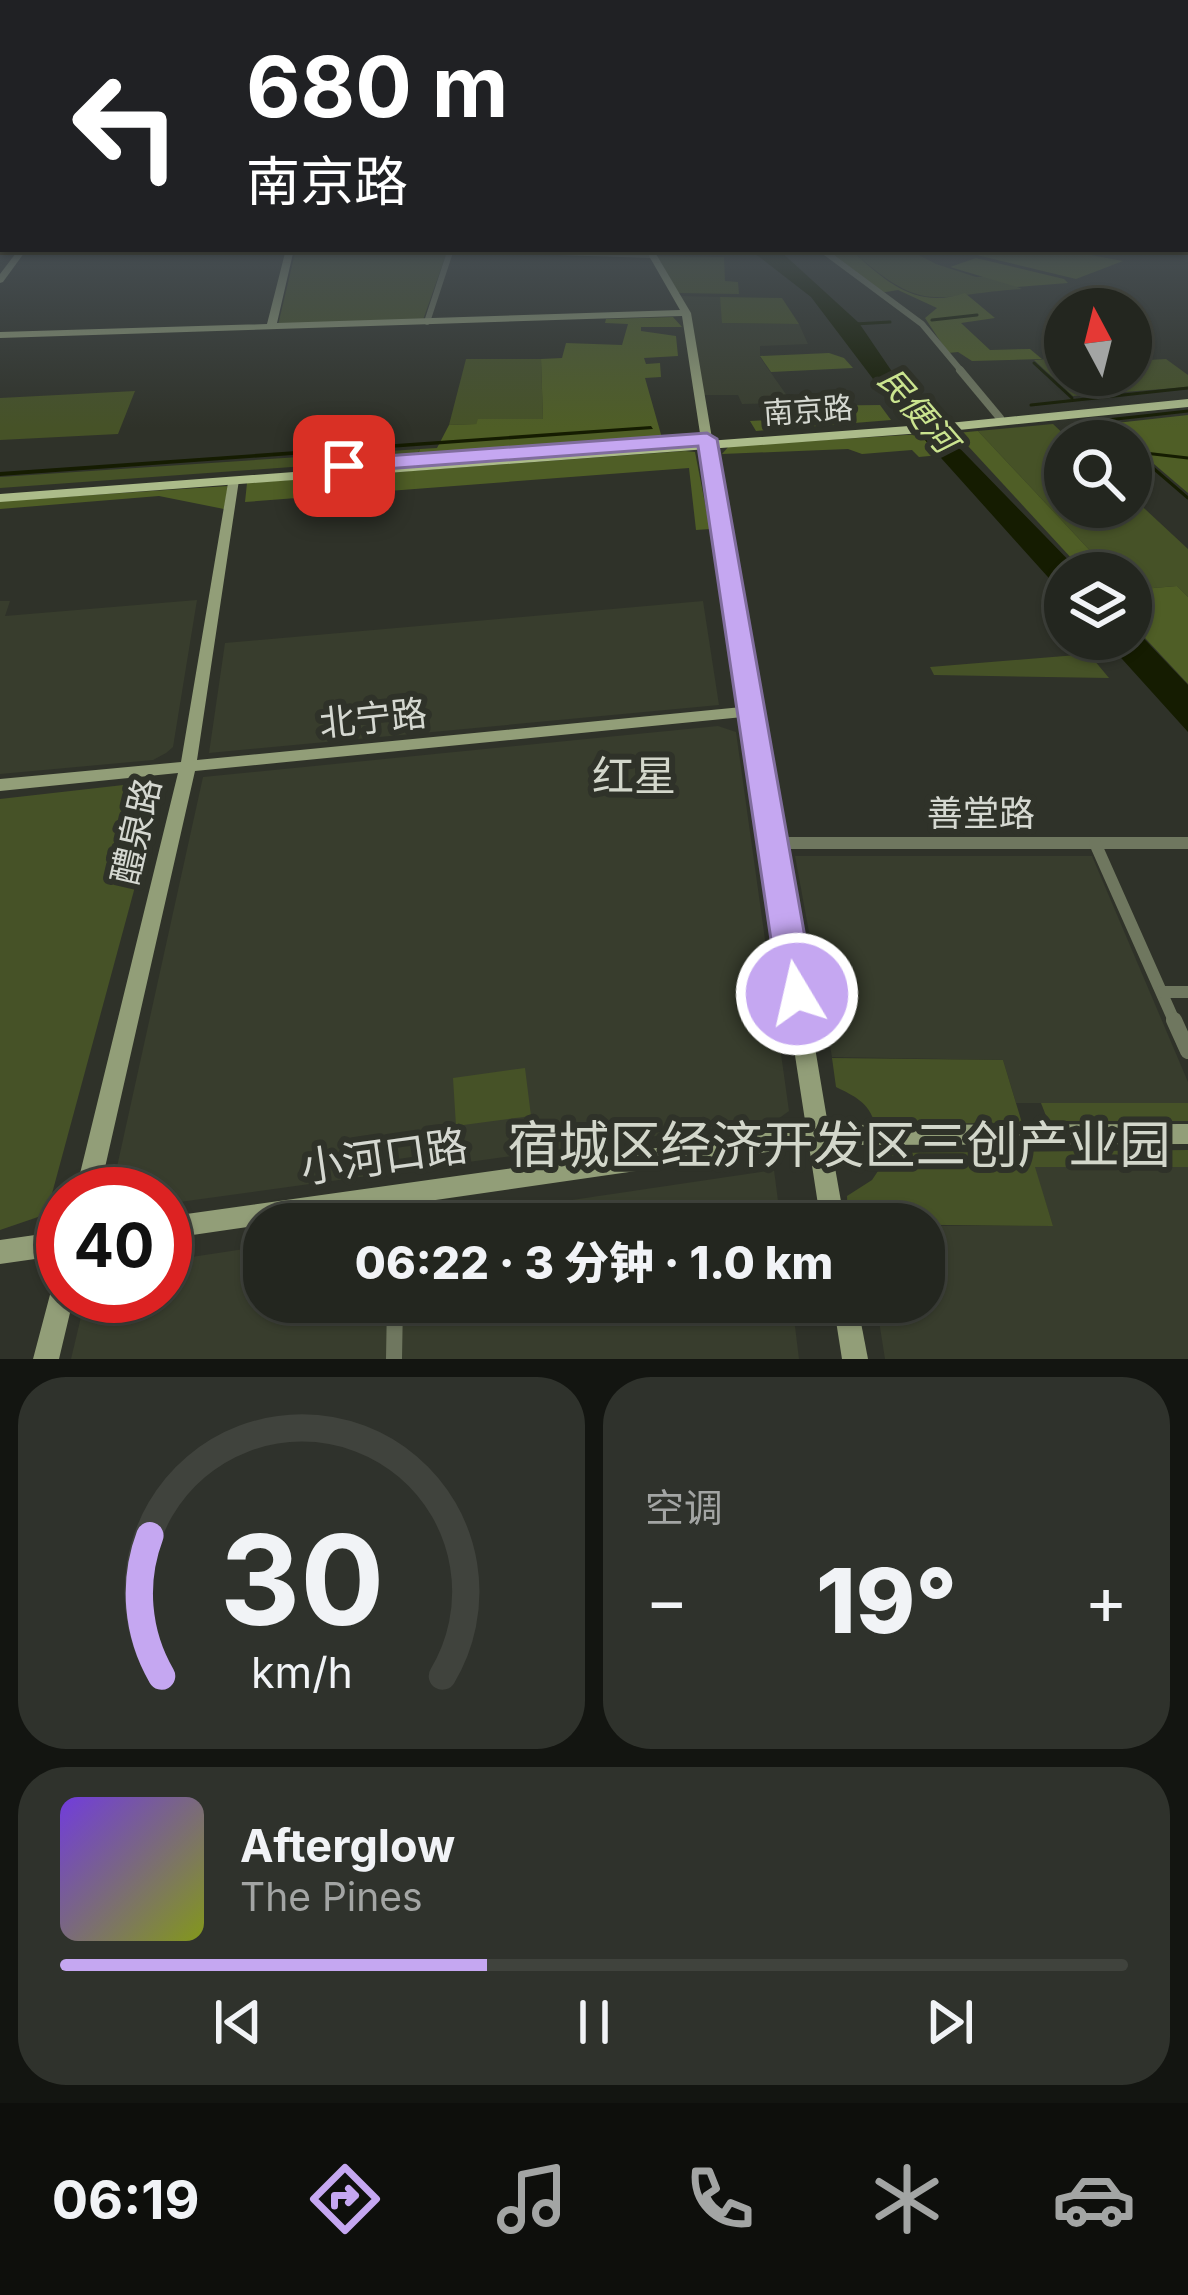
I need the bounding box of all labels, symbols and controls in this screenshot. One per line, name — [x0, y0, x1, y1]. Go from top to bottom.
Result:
text: 680 m — [246, 36, 508, 137]
icon: left — [48, 48, 204, 204]
text: 南京路 — [246, 149, 408, 214]
north arrow — [1044, 288, 1152, 396]
map controls — [1044, 288, 1152, 660]
water label: 民便河 — [870, 360, 970, 465]
street label: 南京路 — [762, 389, 854, 431]
pin — [293, 415, 395, 517]
button: search — [1044, 420, 1152, 528]
icon: arrive — [311, 433, 377, 499]
button: layers — [1044, 552, 1152, 660]
street label: 北宁路 — [317, 690, 429, 746]
district label: 红星 — [592, 750, 676, 801]
street label: 醴泉路 — [102, 773, 170, 889]
street label: 善堂路 — [927, 791, 1035, 835]
position arrow — [734, 931, 860, 1057]
district label: 宿城区经济开发区三创产业园 — [507, 1114, 1171, 1175]
street label: 小河口路 — [297, 1119, 471, 1193]
speed limit sign: 40 — [36, 1167, 192, 1323]
text: 06:22 · 3 分钟 · 1.0 km — [355, 1235, 833, 1290]
text: 空调 — [645, 1484, 723, 1531]
text: 30 — [219, 1504, 384, 1655]
text: 19° — [816, 1546, 957, 1655]
text: − — [645, 1560, 689, 1640]
text: + — [1084, 1560, 1128, 1640]
text: km/h — [251, 1646, 352, 1698]
text: Afterglow — [240, 1818, 455, 1873]
text: The Pines — [240, 1873, 423, 1920]
icon: previous — [205, 1989, 271, 2055]
icon: pause — [561, 1989, 627, 2055]
icon: next — [917, 1989, 983, 2055]
icon: directions — [303, 2157, 387, 2241]
icon: music — [490, 2157, 574, 2241]
icon: phone — [678, 2157, 762, 2241]
icon: climate — [865, 2157, 949, 2241]
icon: car — [1052, 2157, 1136, 2241]
text: 06:19 — [52, 2167, 200, 2232]

